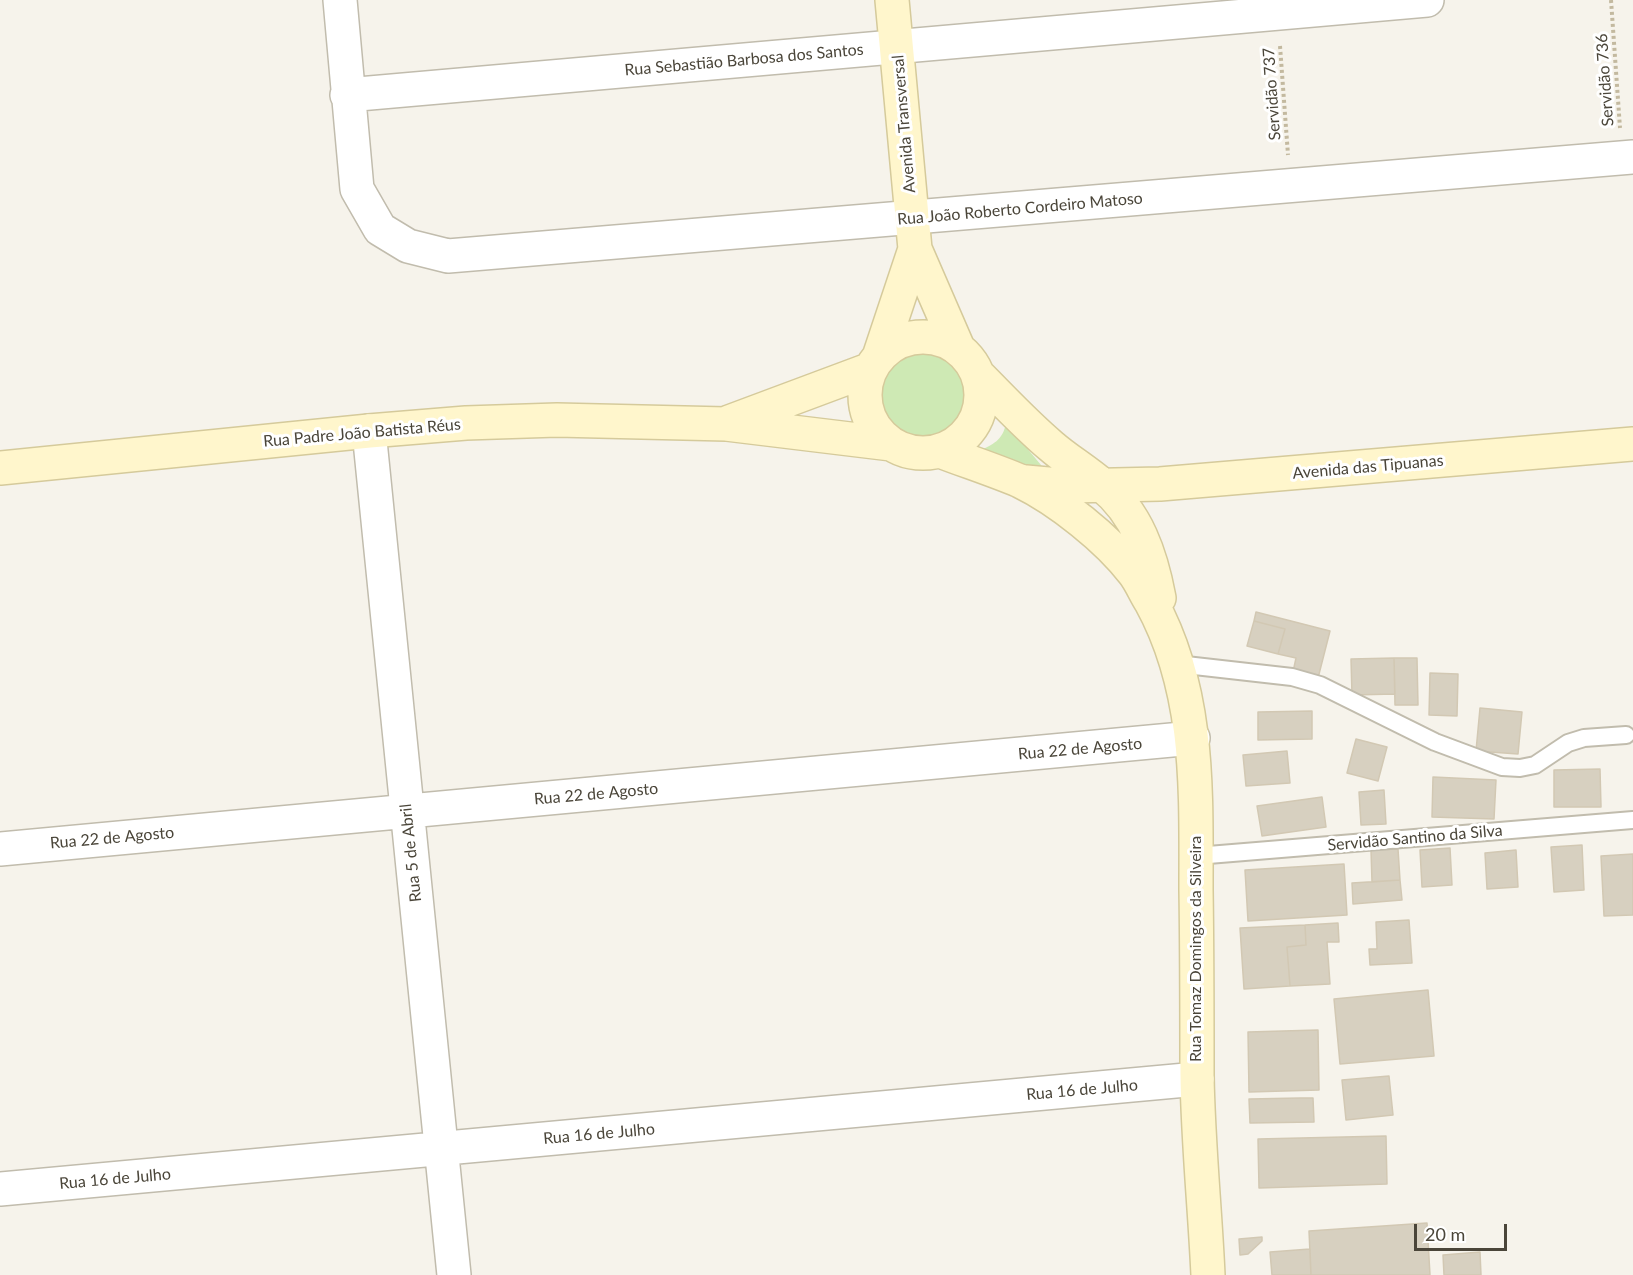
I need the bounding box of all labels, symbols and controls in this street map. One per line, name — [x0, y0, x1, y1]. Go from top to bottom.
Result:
street label: Servidão 736 — [1592, 33, 1618, 127]
street label: Rua Sebastião Barbosa dos Santos — [624, 40, 864, 80]
street label: Servidão 737 — [1259, 47, 1285, 141]
street label: Avenida Transversal — [888, 54, 920, 194]
street label: Rua João Roberto Cordeiro Matoso — [897, 189, 1143, 229]
street label: Rua Padre João Batista Réus — [263, 415, 461, 451]
street label: Avenida das Tipuanas — [1292, 451, 1444, 483]
street label: Rua 22 de Agosto — [1017, 734, 1143, 764]
street label: Rua 22 de Agosto — [533, 779, 659, 809]
street label: Rua 5 de Abril — [396, 803, 426, 903]
street label: Servidão Santino da Silva — [1327, 821, 1503, 855]
street label: Rua 22 de Agosto — [49, 823, 175, 853]
street label: Rua Tomaz Domingos da Silveira — [1186, 836, 1206, 1062]
street label: Rua 16 de Julho — [1025, 1076, 1139, 1104]
street label: Rua 16 de Julho — [542, 1120, 656, 1148]
street label: Rua 16 de Julho — [58, 1165, 172, 1193]
scale bar — [1417, 1212, 1510, 1250]
text: 20 m — [1425, 1223, 1465, 1245]

